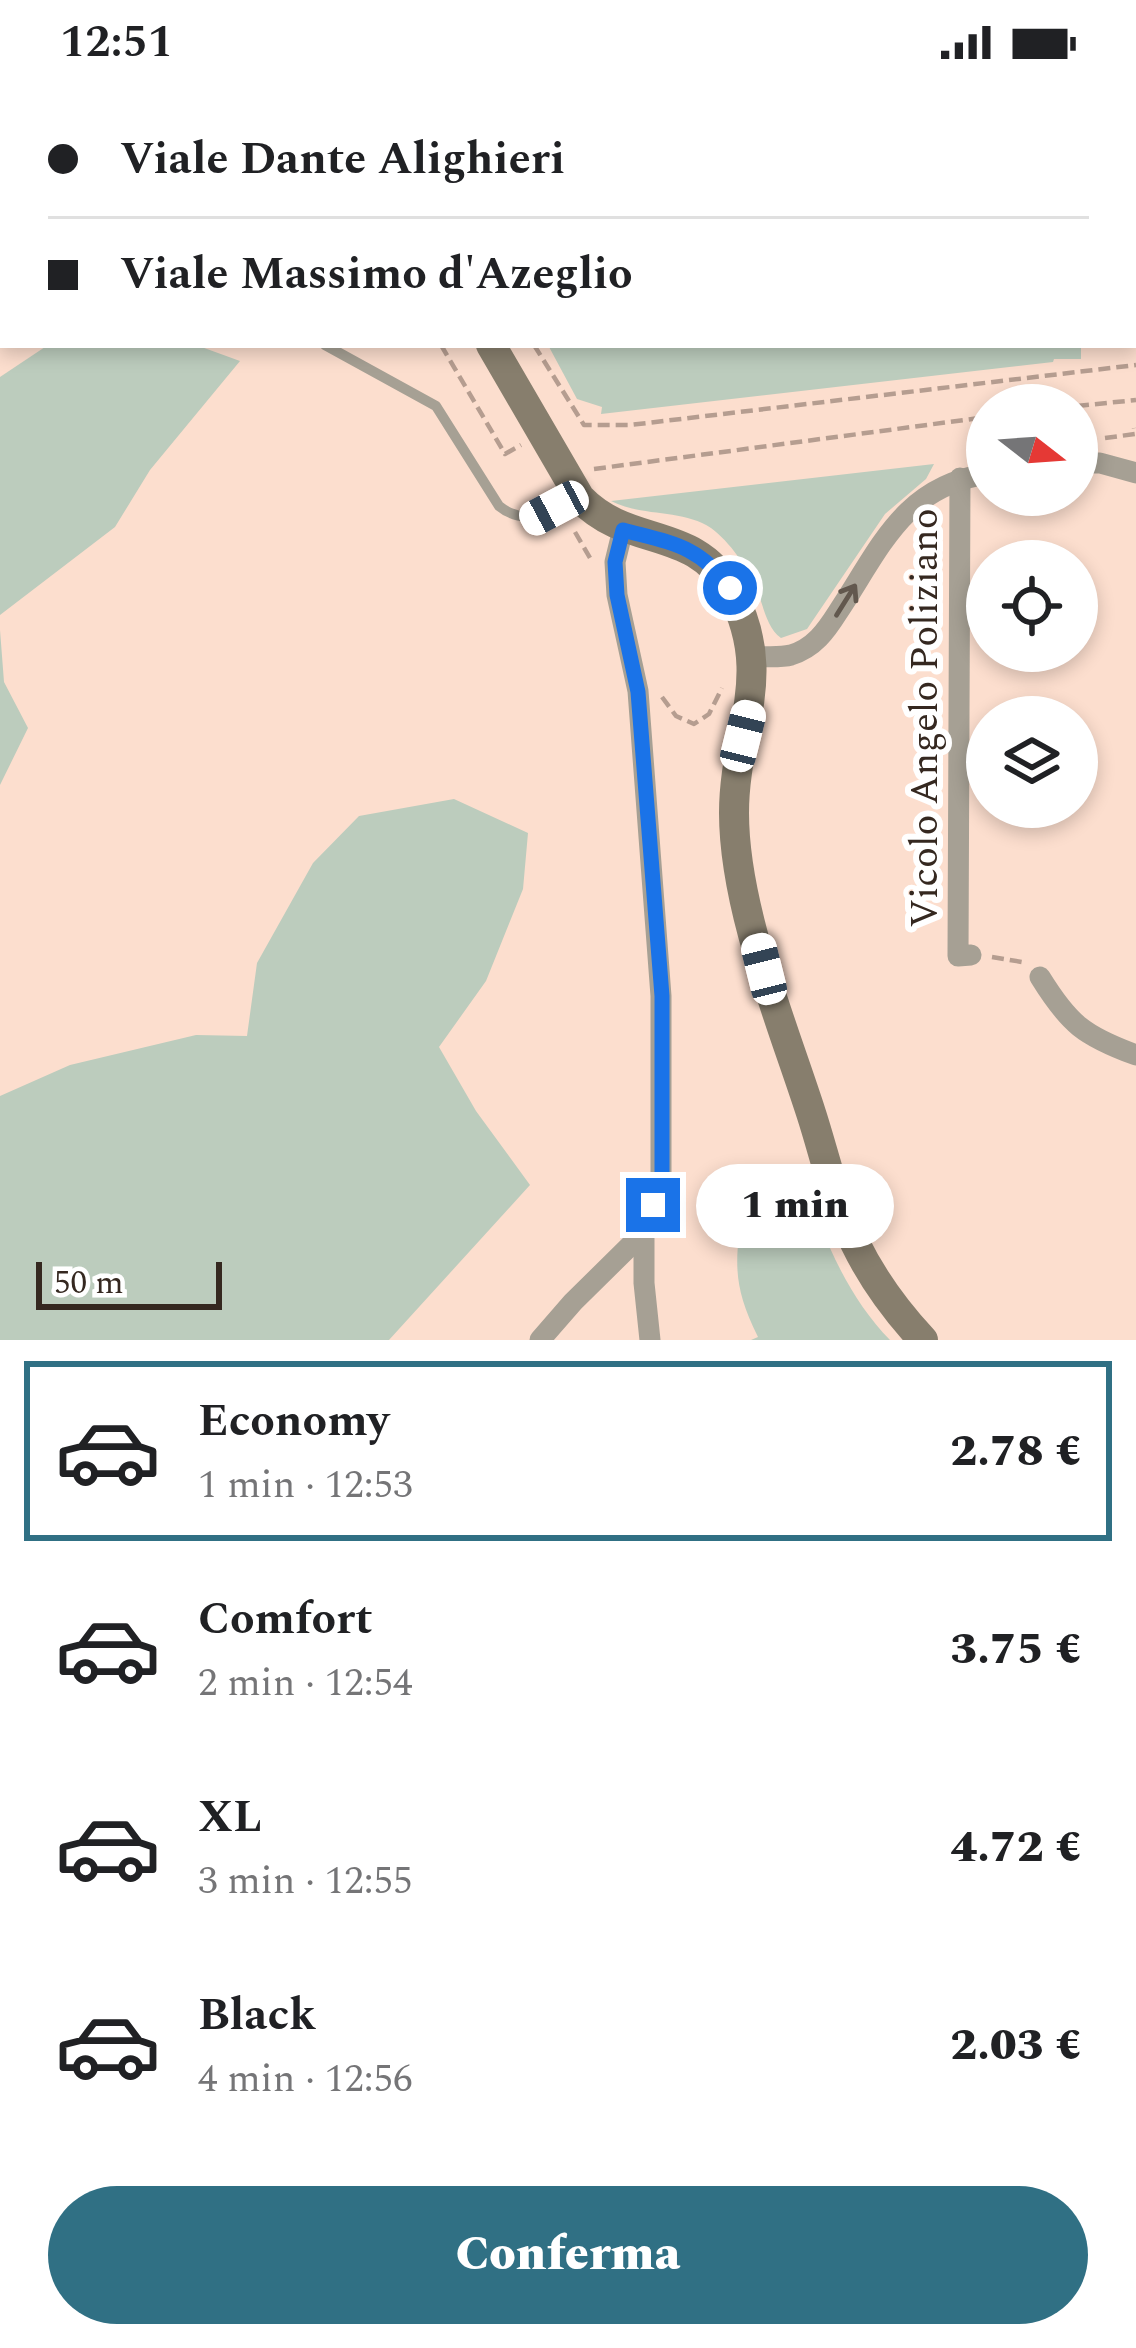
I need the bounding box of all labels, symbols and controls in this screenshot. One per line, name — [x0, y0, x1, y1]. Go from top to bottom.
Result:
text: 12:51 — [60, 8, 173, 77]
text: Viale Dante Alighieri — [120, 125, 565, 194]
text: Viale Massimo d'Azeglio — [120, 240, 633, 309]
north arrow — [966, 384, 1098, 516]
map controls — [966, 384, 1098, 828]
car — [514, 475, 594, 541]
street label: Vicolo Angelo Poliziano — [896, 508, 955, 928]
button: locate — [966, 540, 1098, 672]
route start — [703, 561, 757, 615]
one-way arrow — [833, 583, 858, 617]
button: layers — [966, 696, 1098, 828]
car — [717, 697, 769, 775]
car — [738, 930, 790, 1008]
callout: 1 min — [695, 1163, 893, 1247]
text: 1 min — [741, 1176, 849, 1235]
route end — [626, 1178, 680, 1232]
scale bar — [36, 1256, 222, 1309]
text: 50 m — [54, 1258, 124, 1308]
text: Economy — [198, 1387, 389, 1456]
icon: car — [54, 1397, 162, 1505]
text: 2.78 € — [950, 1417, 1082, 1486]
text: 1 min · 12:53 — [198, 1456, 413, 1515]
text: Comfort — [198, 1585, 373, 1654]
icon: car — [54, 1595, 162, 1703]
text: 3.75 € — [950, 1615, 1082, 1684]
text: 2 min · 12:54 — [198, 1654, 413, 1713]
text: XL — [198, 1783, 262, 1852]
icon: car — [54, 1793, 162, 1901]
text: 4.72 € — [950, 1813, 1082, 1882]
text: 3 min · 12:55 — [198, 1852, 413, 1911]
text: Black — [198, 1981, 316, 2050]
icon: car — [54, 1991, 162, 2099]
text: 2.03 € — [950, 2011, 1082, 2080]
text: 4 min · 12:56 — [198, 2050, 413, 2109]
button: Conferma — [48, 2186, 1088, 2324]

